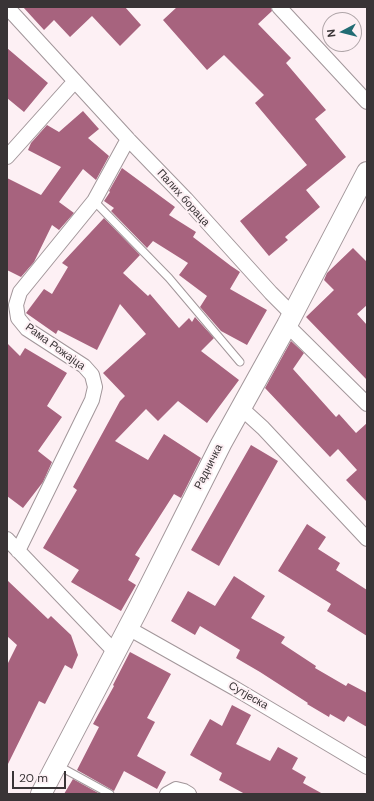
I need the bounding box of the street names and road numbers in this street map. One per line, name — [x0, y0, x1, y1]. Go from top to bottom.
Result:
street label: Палих бораца — [154, 167, 212, 229]
street label: Рама Рожајца — [22, 321, 88, 373]
street label: Радничка — [192, 442, 226, 492]
street label: Сутјеска — [226, 679, 270, 713]

